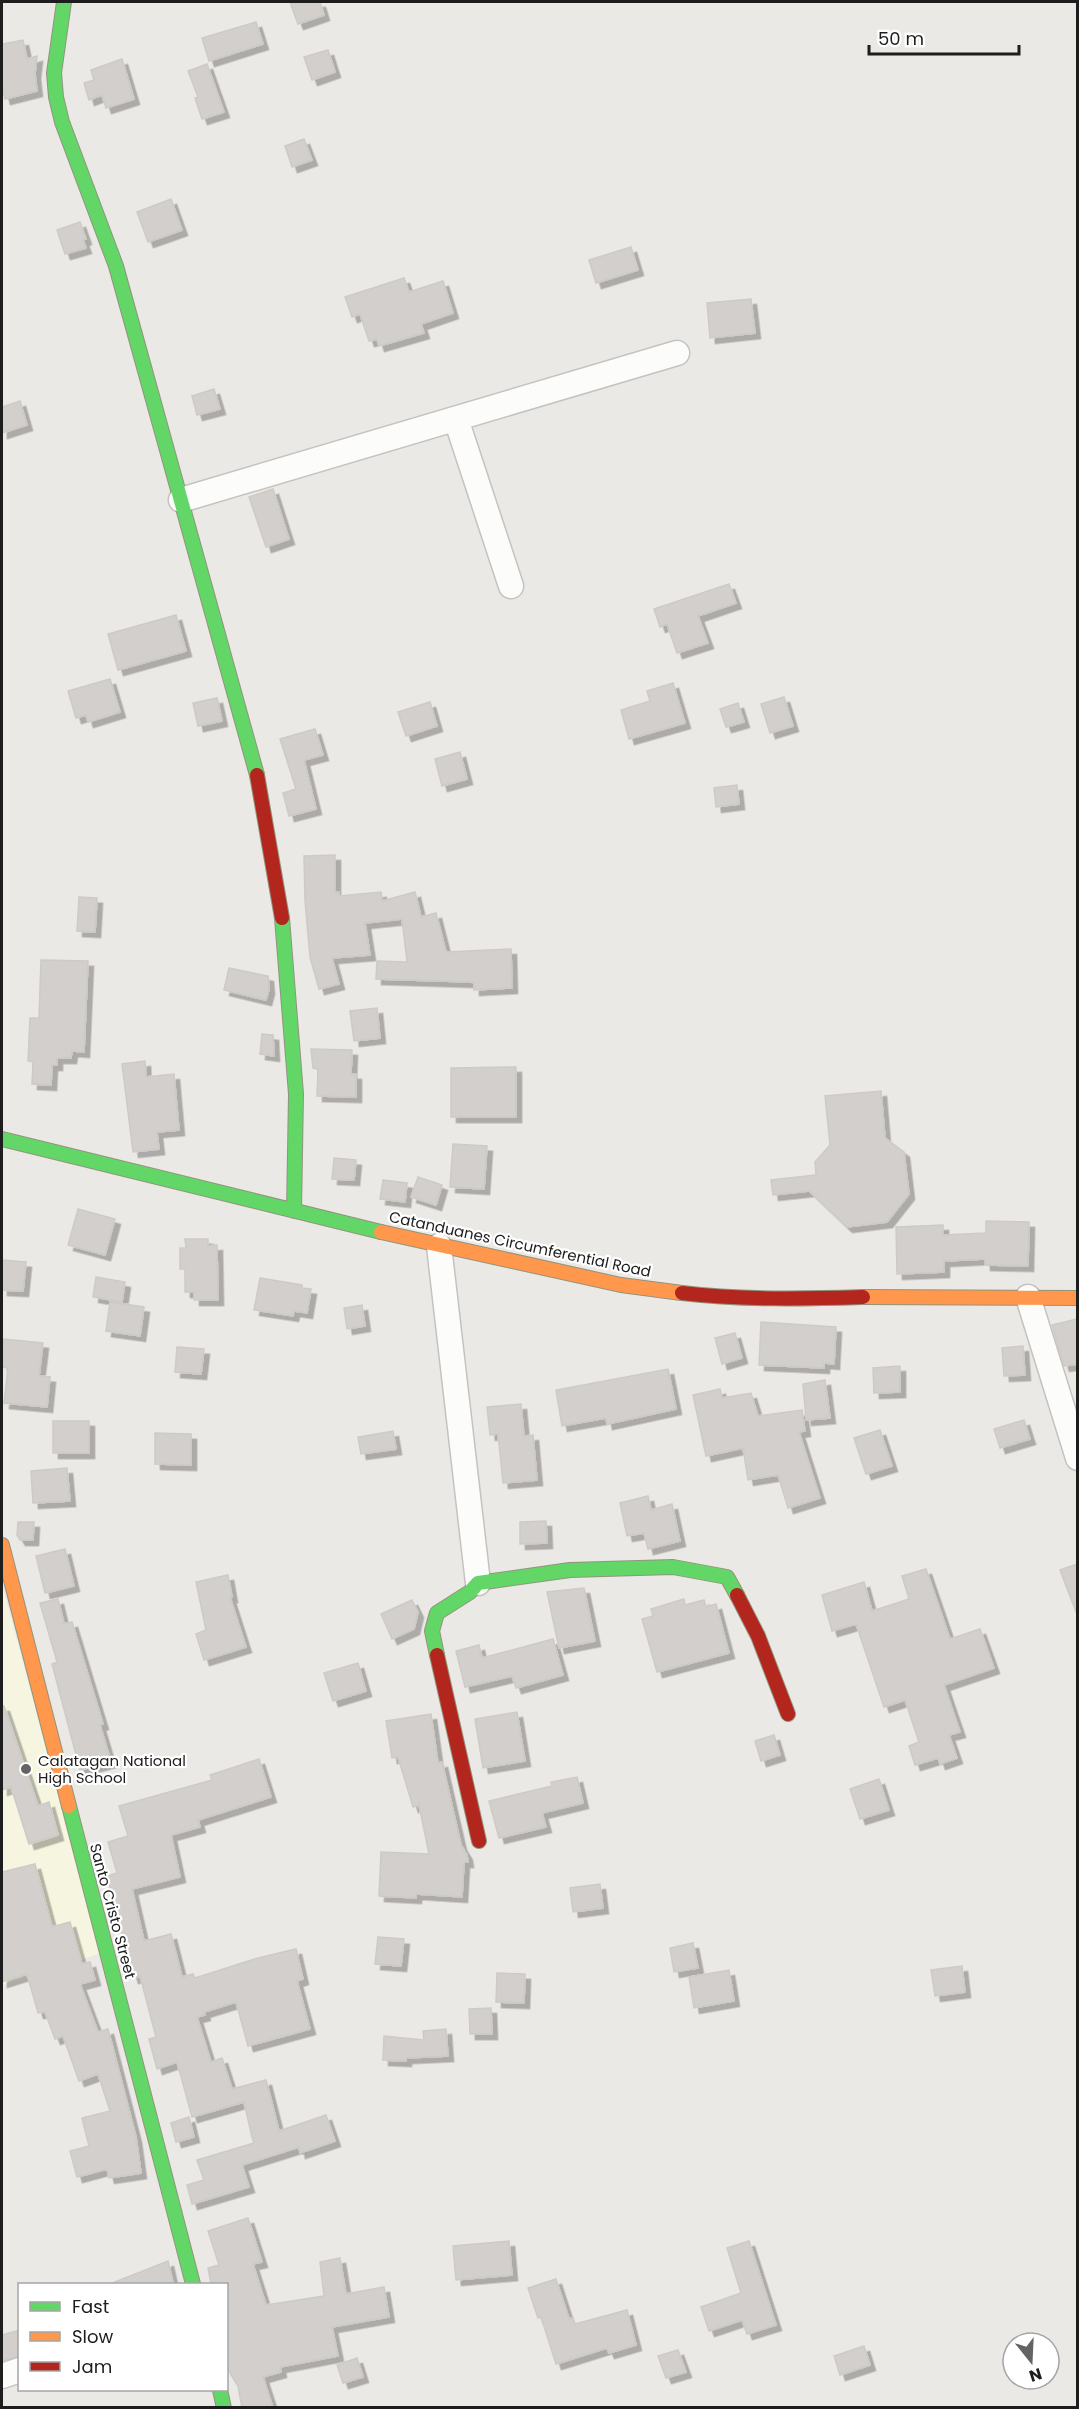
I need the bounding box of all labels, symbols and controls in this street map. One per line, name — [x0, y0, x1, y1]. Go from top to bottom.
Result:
scale bar — [869, 18, 1019, 56]
text: 50 m — [878, 26, 924, 51]
street label: Catanduanes Circumferential Road — [387, 1206, 653, 1282]
place label: Calatagan National High School — [38, 1750, 186, 1788]
marker: Calatagan National High School — [19, 1762, 33, 1776]
street label: Santo Cristo Street — [85, 1841, 141, 1981]
legend — [18, 2283, 228, 2391]
text: Fast — [72, 2294, 109, 2319]
text: Slow — [72, 2324, 114, 2349]
north arrow — [1001, 2331, 1061, 2391]
text: Jam — [72, 2354, 112, 2379]
text: N — [1026, 2362, 1045, 2388]

